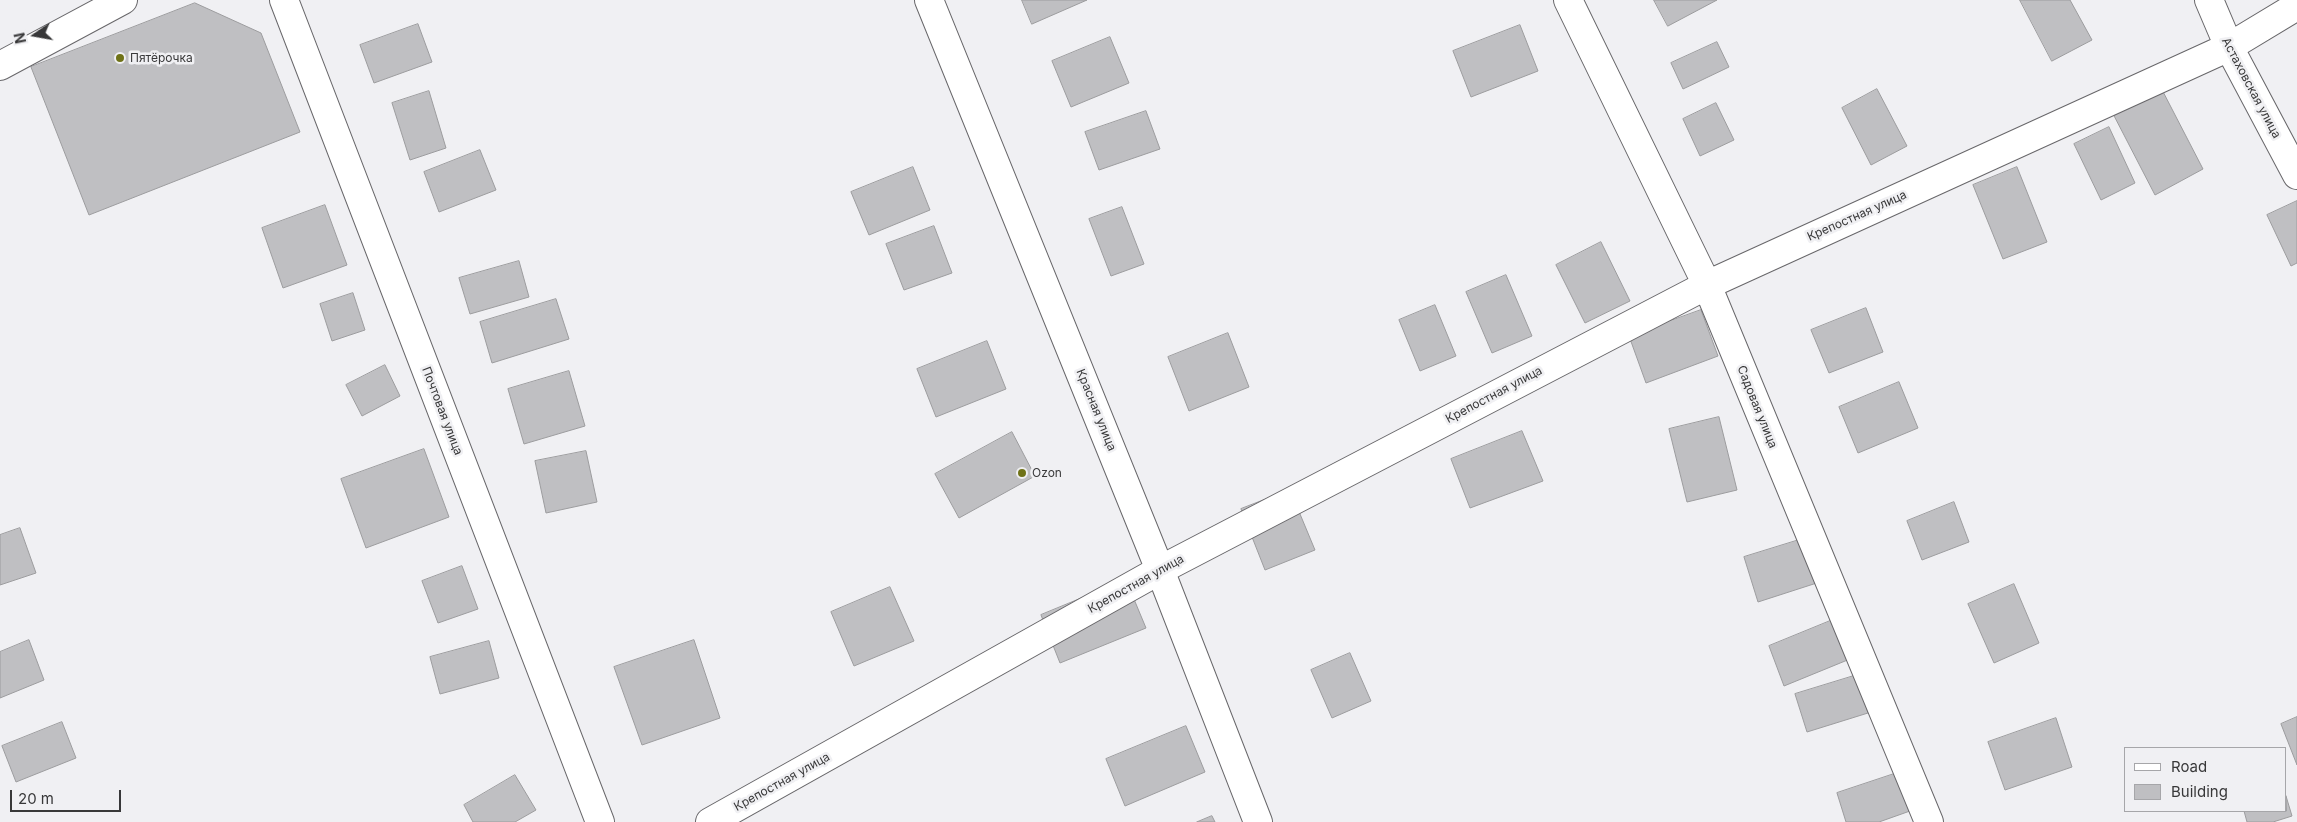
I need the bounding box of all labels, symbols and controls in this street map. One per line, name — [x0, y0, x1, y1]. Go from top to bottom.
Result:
north arrow — [10, 10, 60, 60]
text: N — [10, 31, 29, 45]
street label: Астаховская улица — [2218, 35, 2284, 141]
place label: Пятёрочка — [130, 51, 193, 65]
marker: Пятёрочка — [114, 52, 126, 64]
street label: Крепостная улица — [1805, 188, 1909, 244]
street label: Крепостная улица — [1443, 363, 1545, 427]
street label: Садовая улица — [1734, 364, 1780, 450]
street label: Почтовая улица — [419, 365, 465, 457]
street label: Красная улица — [1073, 367, 1119, 453]
place label: Ozon — [1032, 466, 1062, 480]
marker: Ozon — [1016, 467, 1028, 479]
street label: Крепостная улица — [1086, 552, 1186, 616]
legend — [2124, 747, 2287, 812]
street label: Крепостная улица — [732, 750, 832, 814]
text: Road — [2171, 757, 2207, 776]
scale bar — [12, 780, 124, 812]
text: Building — [2171, 782, 2228, 801]
text: 20 m — [18, 789, 54, 808]

